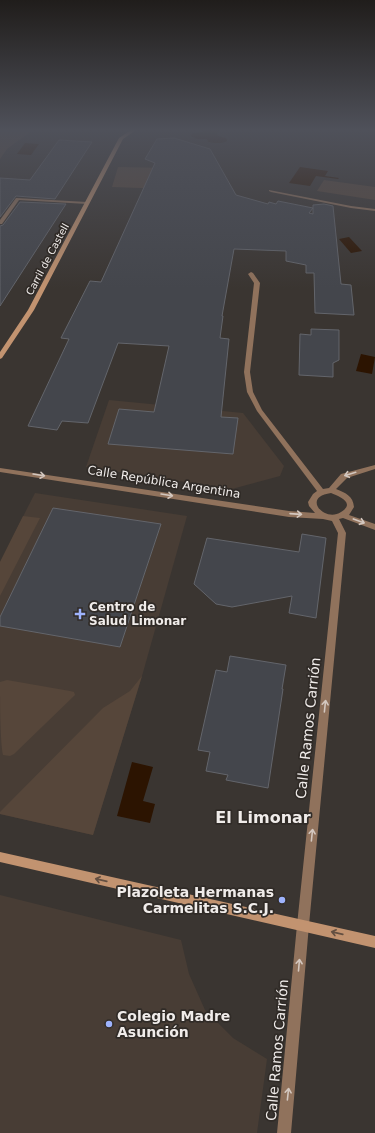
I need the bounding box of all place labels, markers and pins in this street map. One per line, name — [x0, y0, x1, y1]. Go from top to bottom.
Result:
place label: Centro de Salud Limonar — [89, 600, 186, 628]
marker: Centro de Salud Limonar — [74, 608, 86, 620]
place label: Plazoleta Hermanas Carmelitas S.C.J. — [117, 884, 274, 916]
marker: Plazoleta Hermanas Carmelitas S.C.J. — [277, 895, 287, 905]
place label: Colegio Madre Asunción — [117, 1008, 230, 1040]
marker: Colegio Madre Asunción — [104, 1019, 114, 1029]

